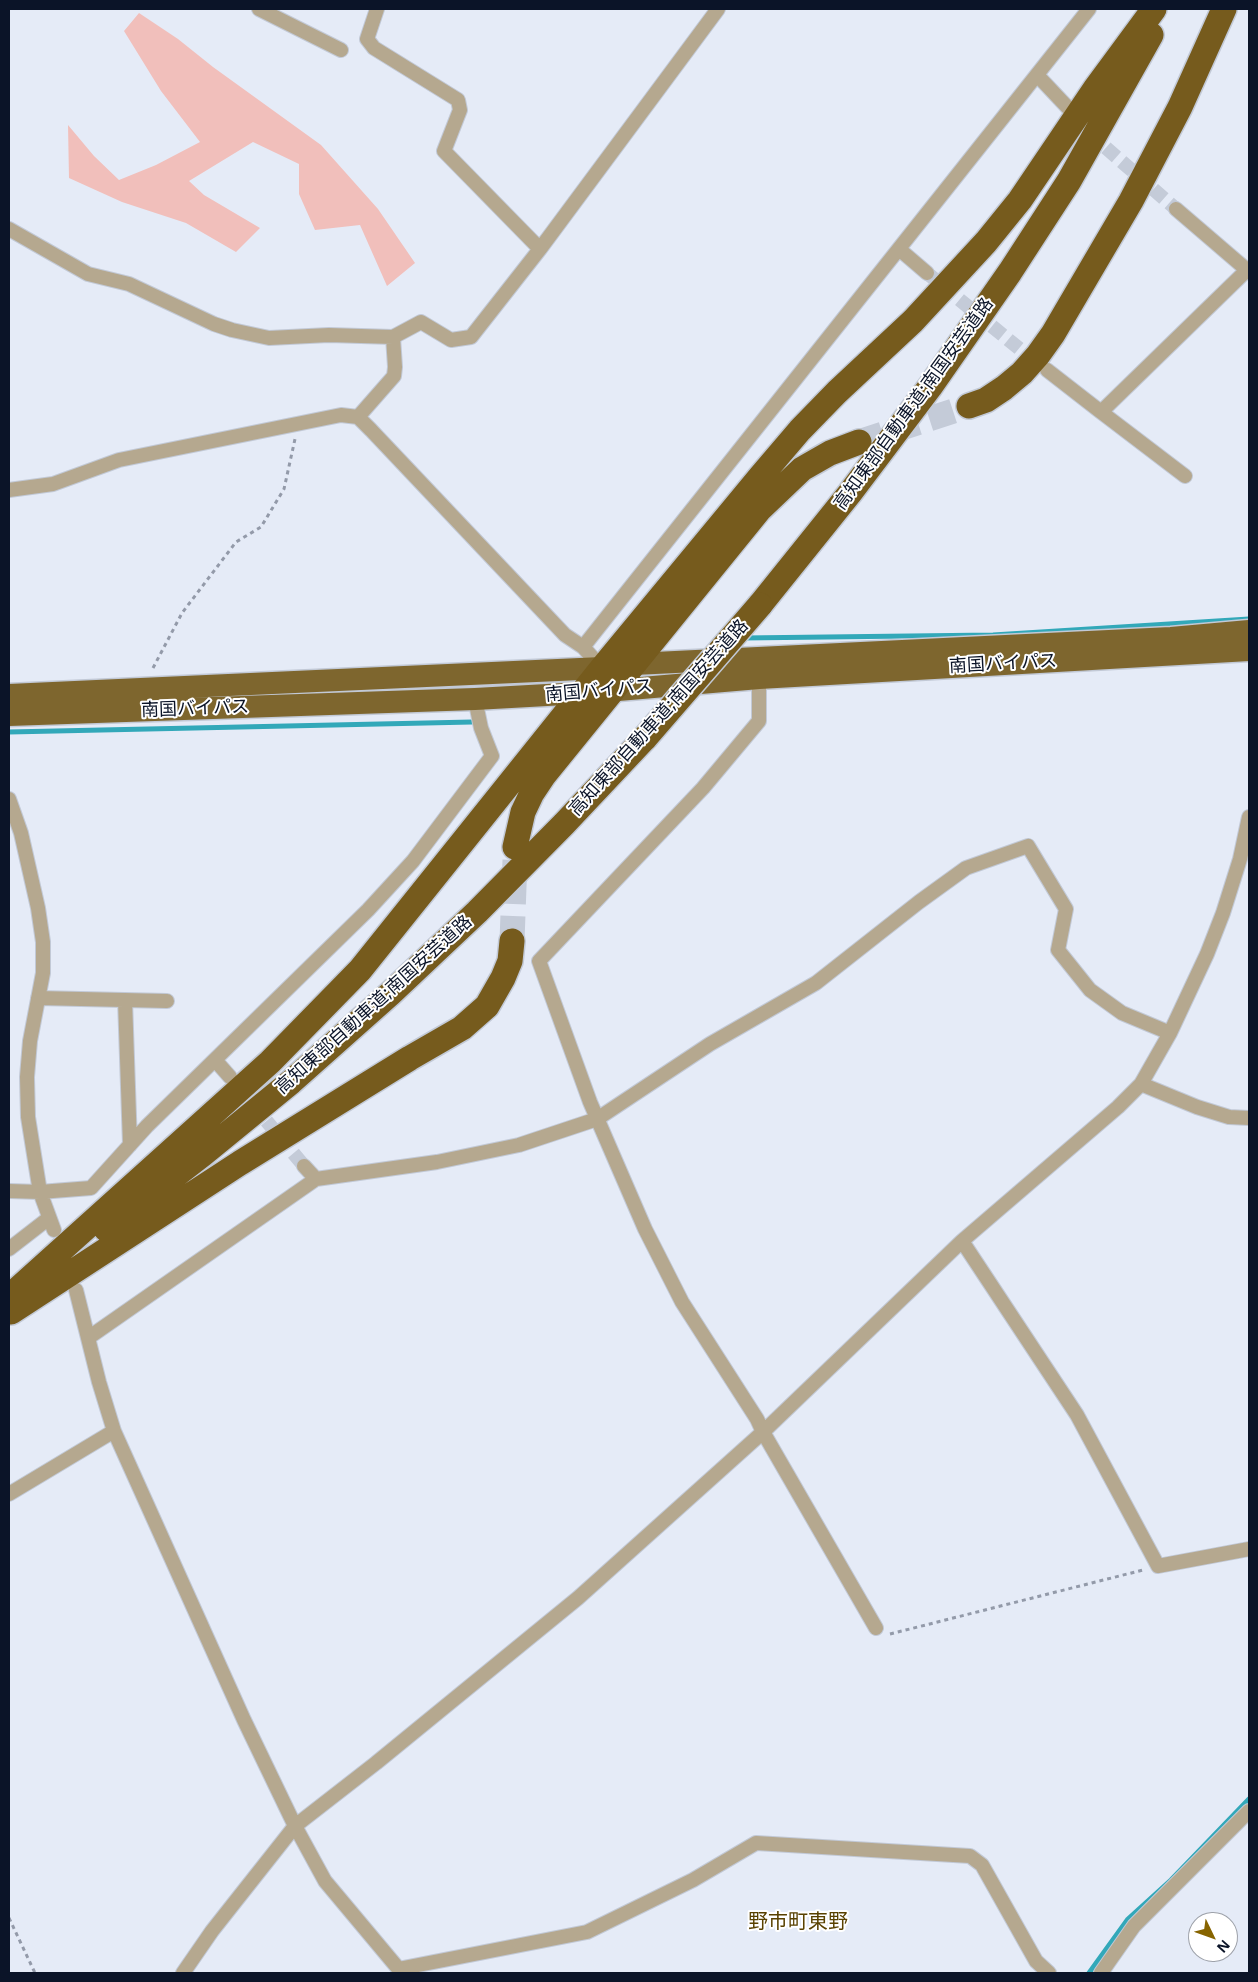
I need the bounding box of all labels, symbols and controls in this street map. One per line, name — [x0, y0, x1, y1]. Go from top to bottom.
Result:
street label: 高知東部自動車道;南国安芸道路 — [830, 294, 998, 514]
street label: 高知東部自動車道;南国安芸道路 — [565, 615, 753, 821]
street label: 南国バイパス — [949, 650, 1057, 678]
street label: 南国バイパス — [544, 676, 654, 706]
street label: 南国バイパス — [141, 696, 249, 722]
street label: 高知東部自動車道;南国安芸道路 — [271, 911, 477, 1099]
district label: 野市町東野 — [748, 1910, 848, 1934]
north arrow — [1188, 1912, 1238, 1962]
text: N — [1213, 1936, 1235, 1957]

